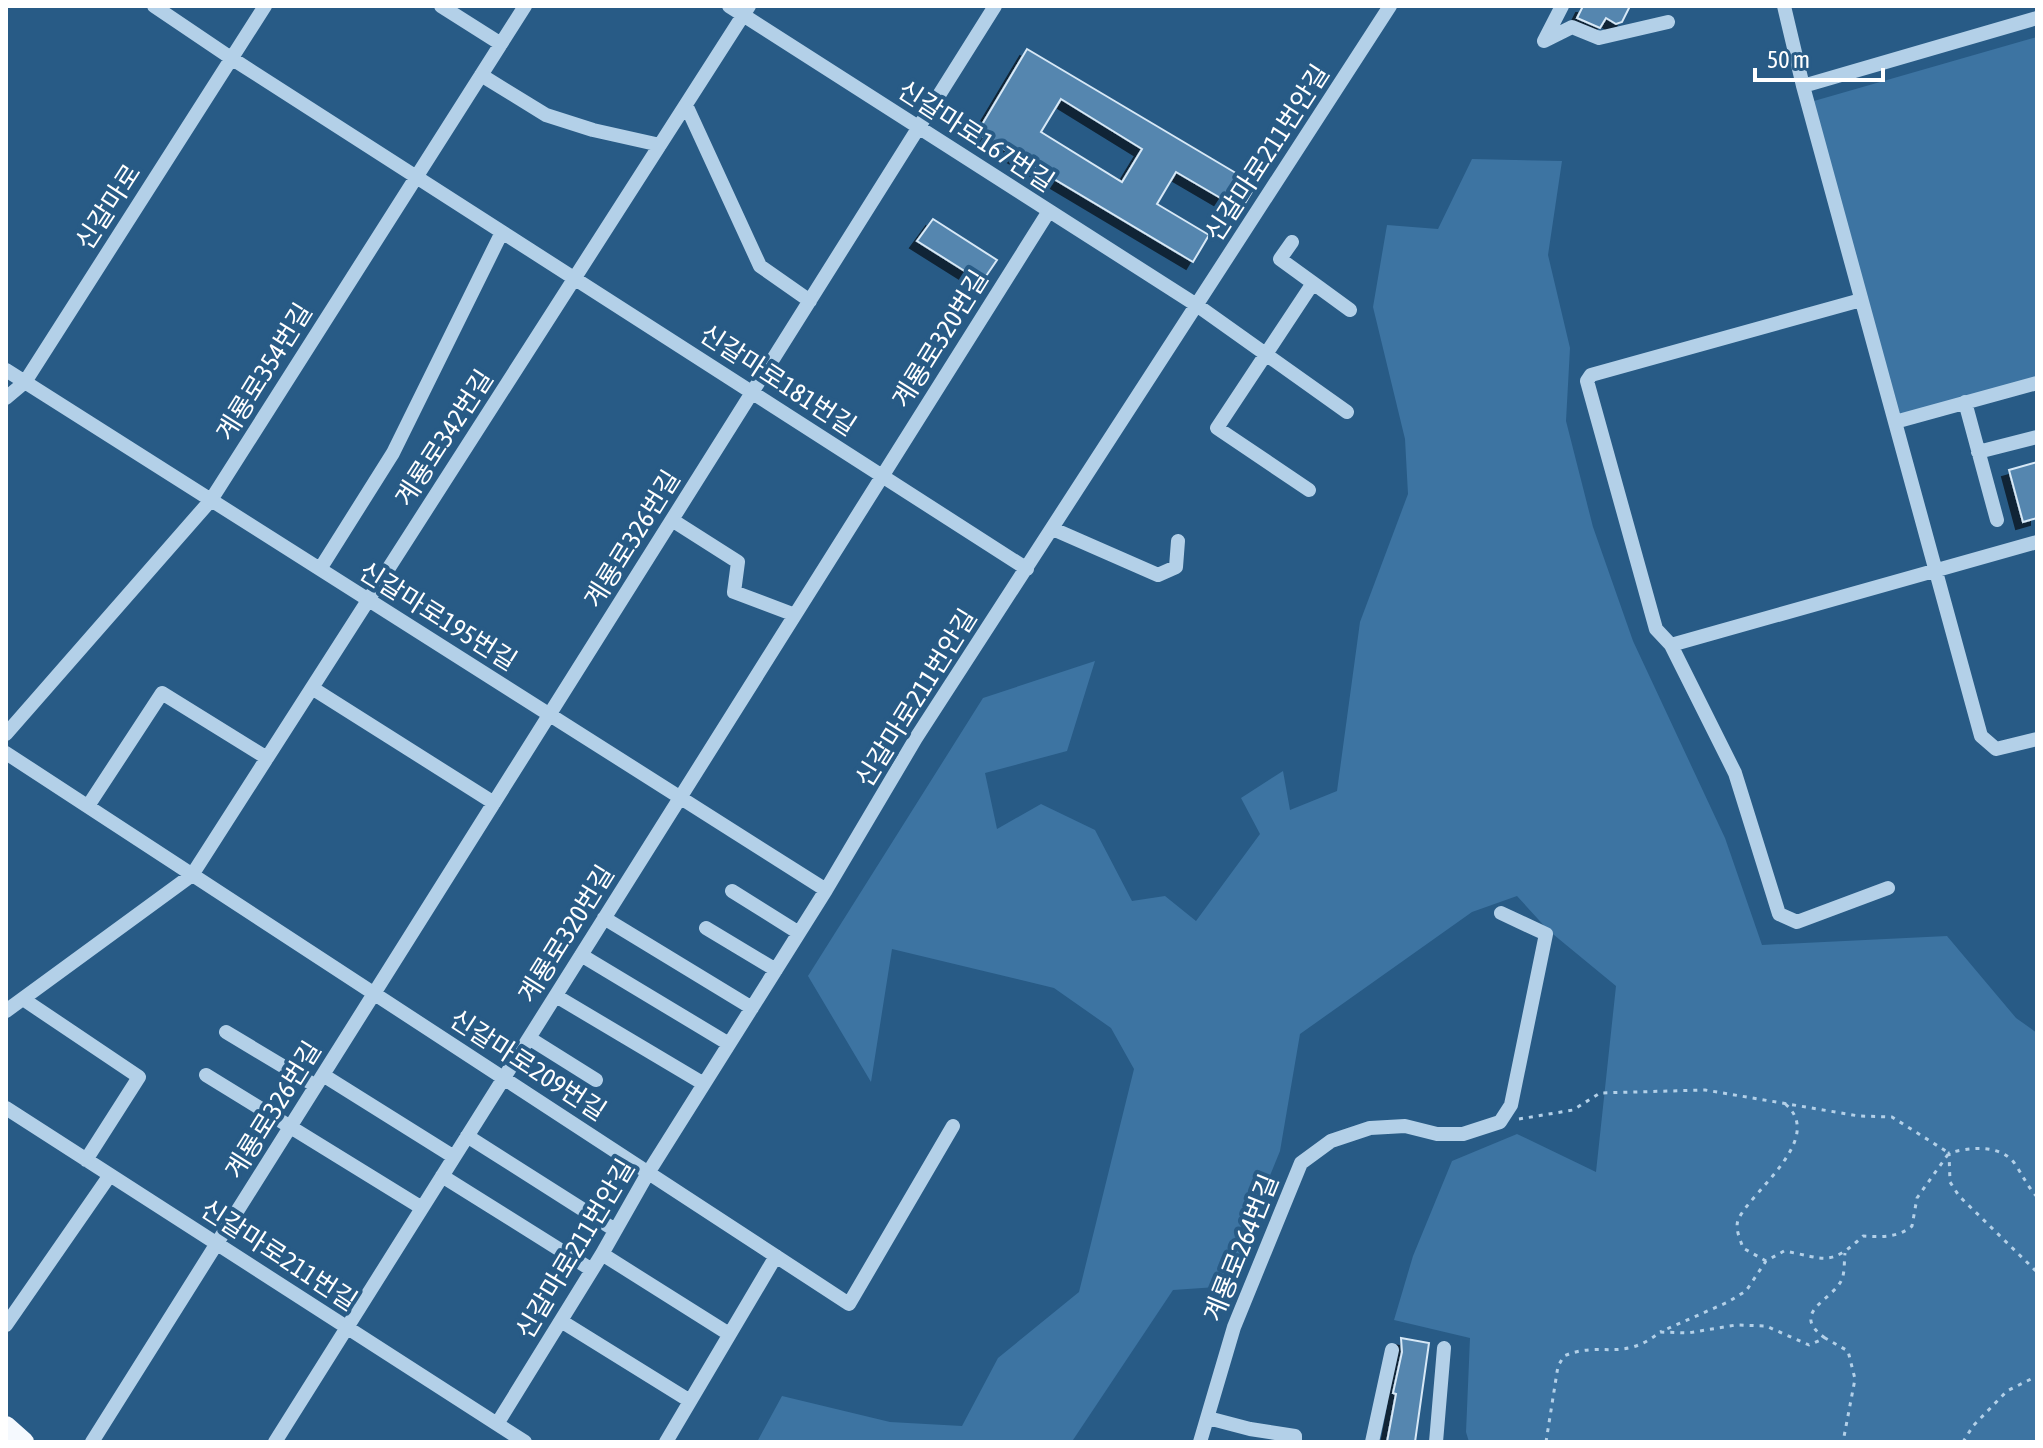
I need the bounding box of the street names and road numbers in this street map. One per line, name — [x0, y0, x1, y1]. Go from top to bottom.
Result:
street label: 신갈마로211번안길 — [1199, 59, 1335, 247]
street label: 신갈마로167번길 — [892, 74, 1060, 198]
street label: 신갈마로 — [69, 159, 147, 255]
street label: 계룡로320번길 — [886, 265, 994, 413]
street label: 계룡로354번길 — [210, 298, 318, 446]
street label: 신갈마로181번길 — [694, 318, 862, 442]
street label: 계룡로342번길 — [389, 364, 499, 512]
street label: 계룡로326번길 — [578, 465, 686, 613]
street label: 신갈마로195번길 — [354, 556, 522, 676]
street label: 신갈마로211번안길 — [849, 604, 983, 792]
street label: 계룡로320번길 — [512, 860, 620, 1008]
street label: 신갈마로209번길 — [444, 1003, 612, 1127]
street label: 계룡로326번길 — [219, 1036, 327, 1184]
street label: 신갈마로211번안길 — [510, 1154, 640, 1344]
street label: 계룡로264번길 — [1198, 1170, 1284, 1326]
street label: 신갈마로211번길 — [195, 1193, 363, 1317]

